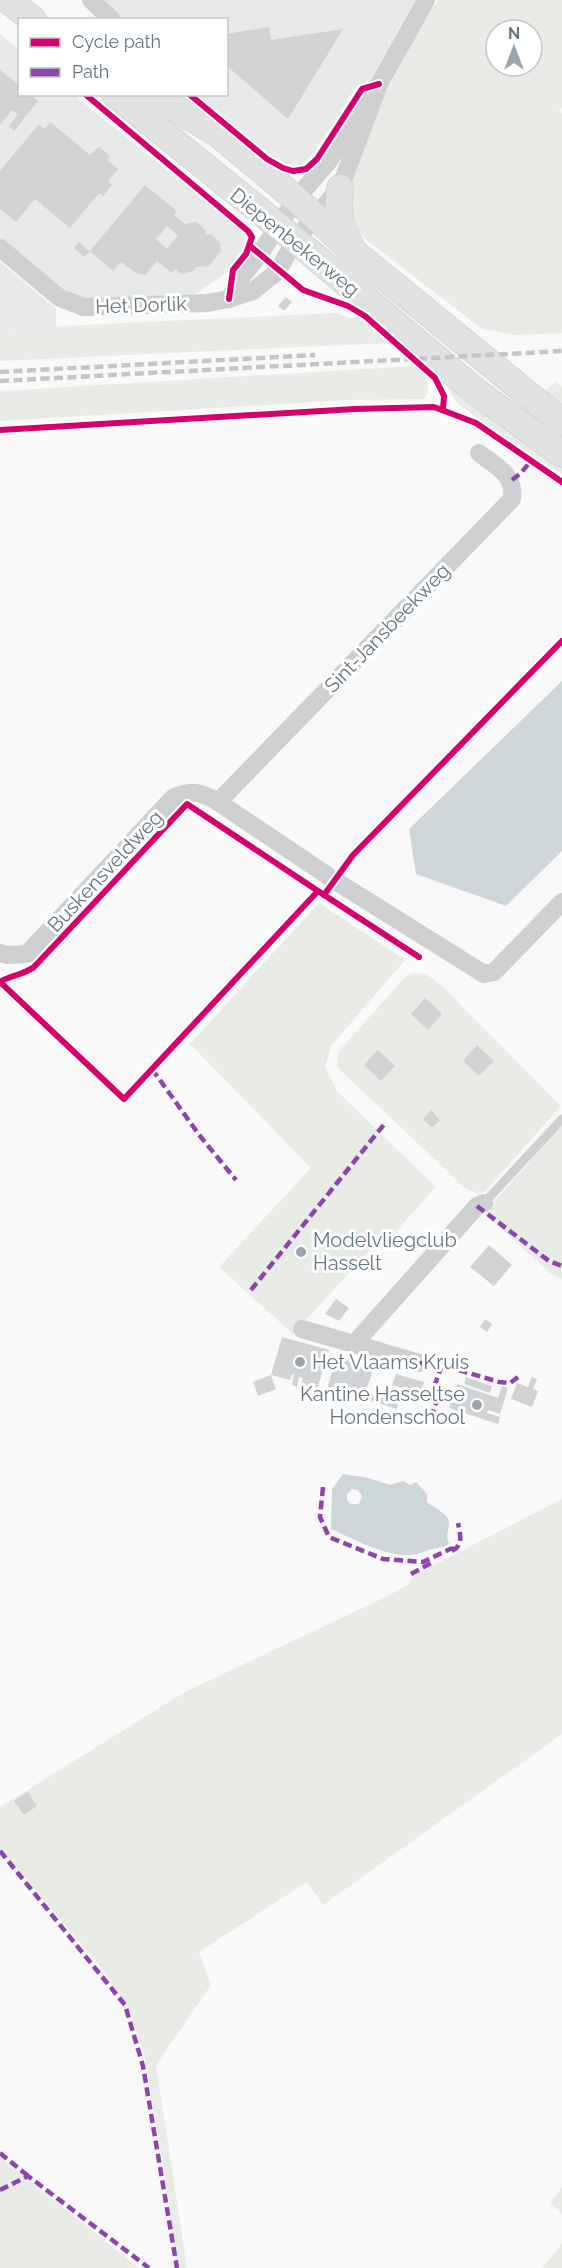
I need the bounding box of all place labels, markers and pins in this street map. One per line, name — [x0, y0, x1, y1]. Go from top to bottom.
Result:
place label: Modelvliegclub Hasselt — [313, 1228, 457, 1275]
marker: Modelvliegclub Hasselt — [294, 1245, 308, 1259]
place label: Het Vlaams Kruis — [312, 1350, 469, 1374]
marker: Het Vlaams Kruis — [293, 1355, 307, 1369]
place label: Kantine Hasseltse Hondenschool — [300, 1382, 466, 1429]
marker: Kantine Hasseltse Hondenschool — [470, 1398, 484, 1412]

